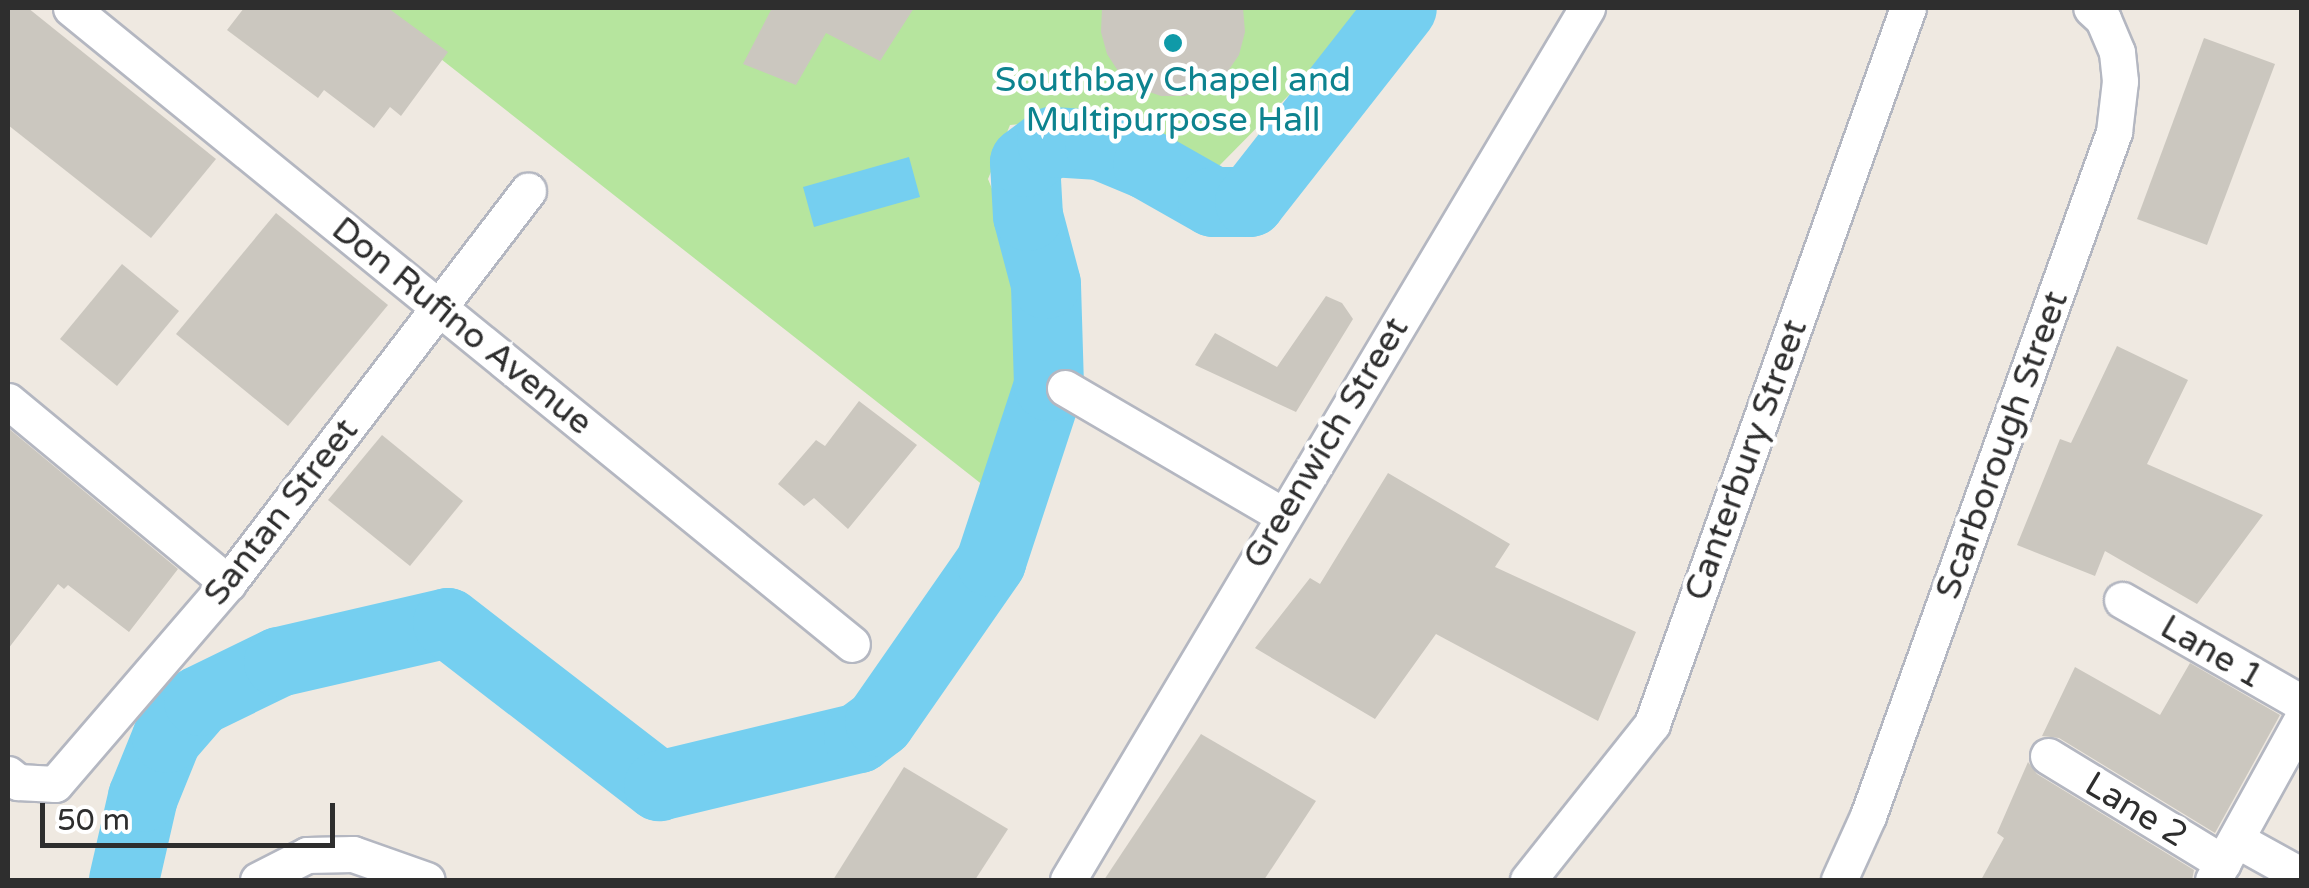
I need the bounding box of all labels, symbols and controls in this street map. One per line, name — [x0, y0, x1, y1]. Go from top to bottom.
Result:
marker: Southbay Chapel and Multipurpose Hall — [1162, 32, 1184, 54]
place label: Southbay Chapel and Multipurpose Hall — [995, 59, 1351, 141]
street label: Don Rufino Avenue — [323, 208, 601, 444]
street label: Scarborough Street — [1927, 285, 2077, 605]
street label: Greenwich Street — [1234, 310, 1418, 576]
street label: Canterbury Street — [1676, 314, 1816, 606]
street label: Santan Street — [195, 410, 367, 614]
street label: Lane 1 — [2153, 606, 2271, 698]
street label: Lane 2 — [2077, 763, 2195, 857]
scale bar — [45, 783, 340, 845]
text: 50 m — [57, 802, 130, 839]

